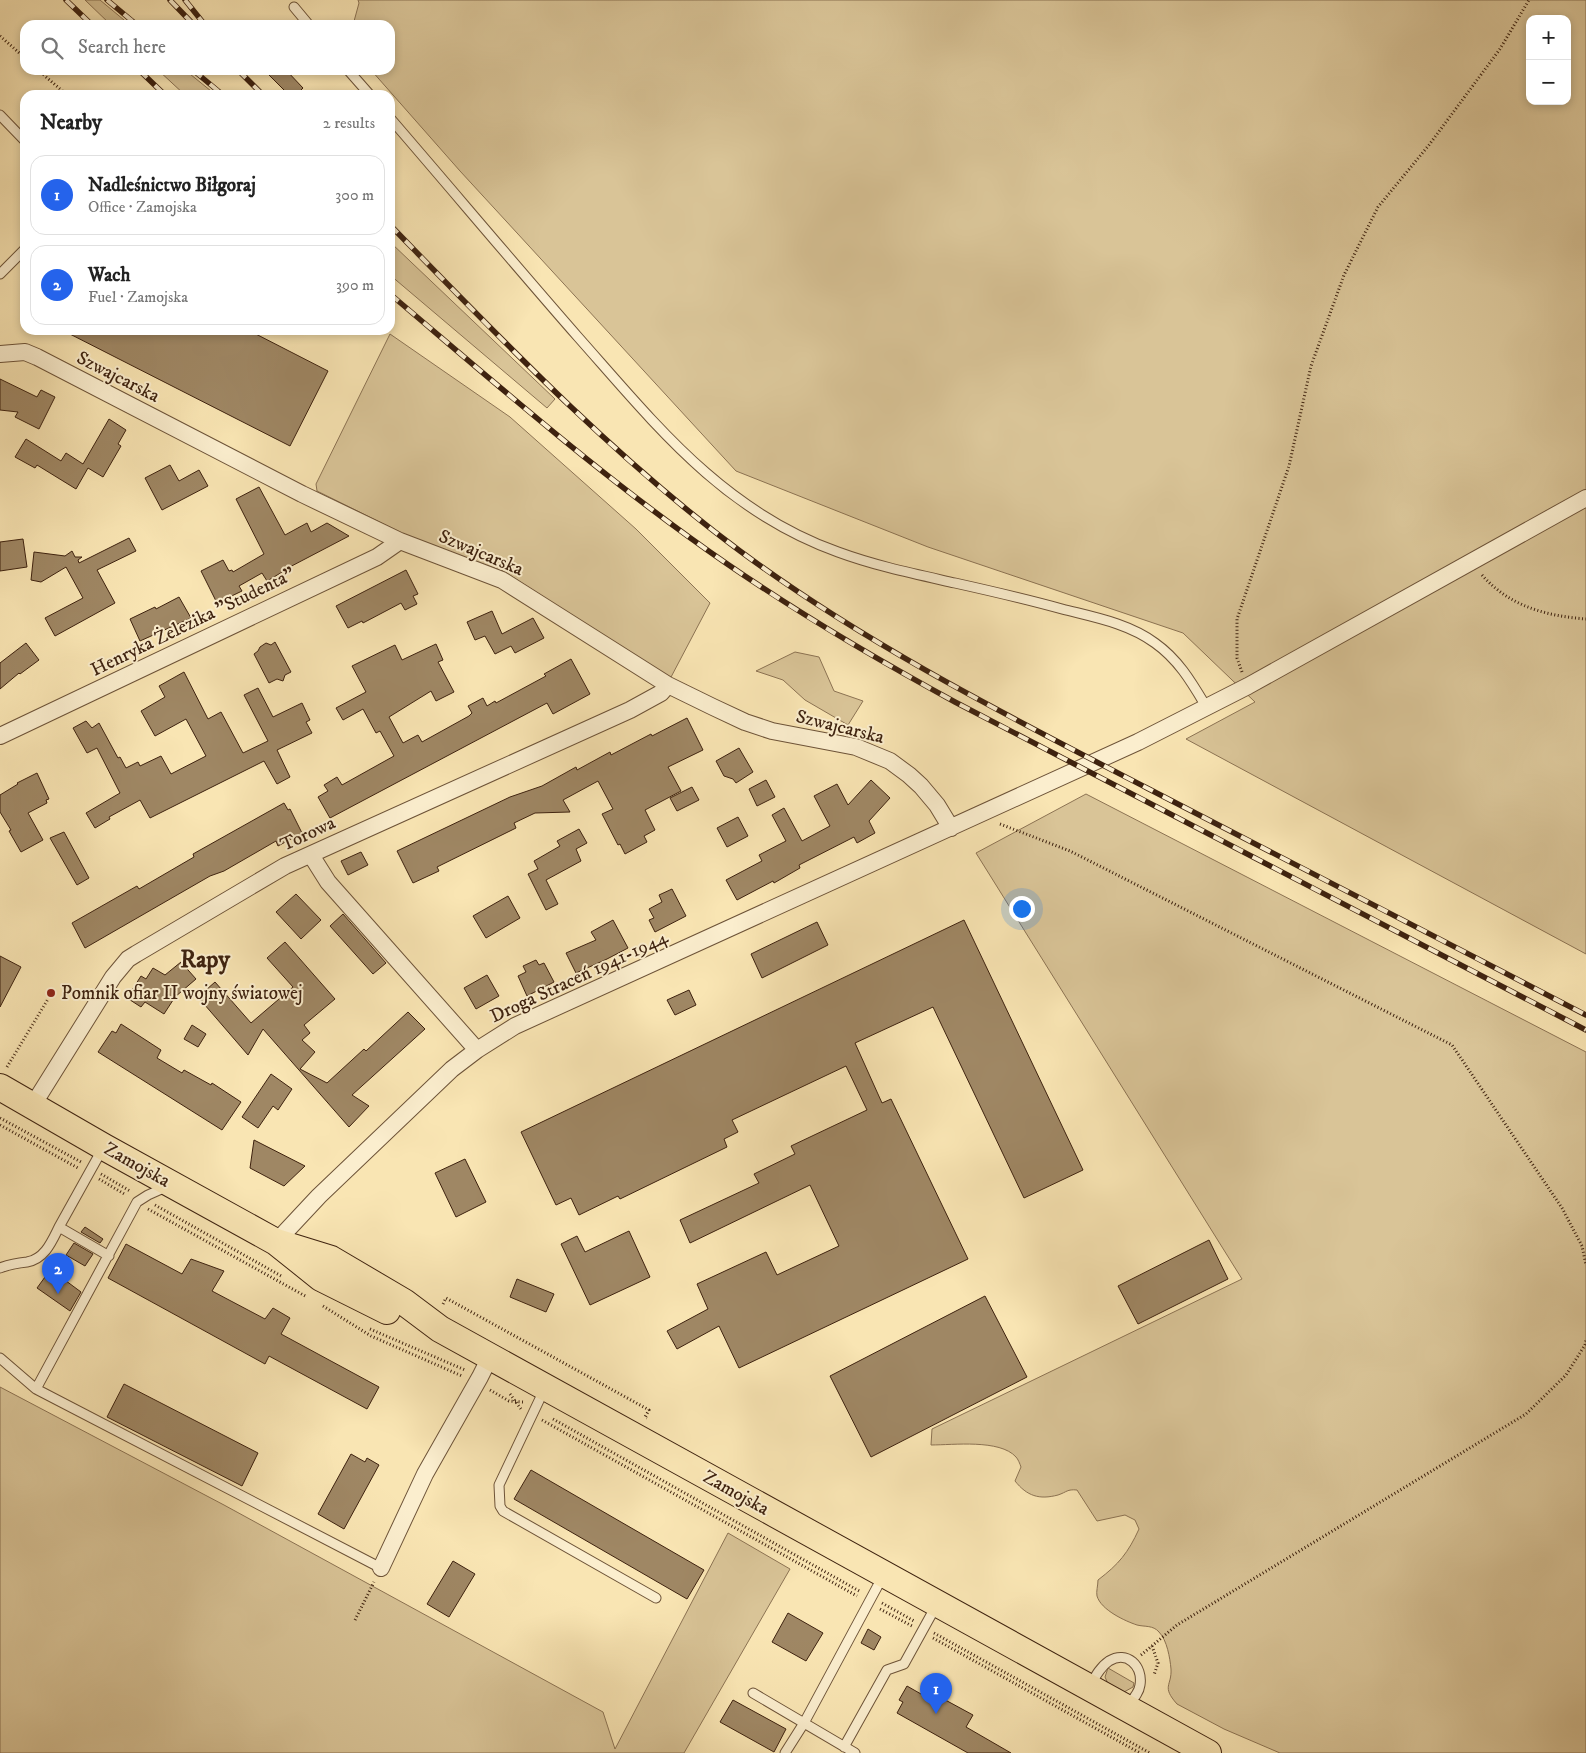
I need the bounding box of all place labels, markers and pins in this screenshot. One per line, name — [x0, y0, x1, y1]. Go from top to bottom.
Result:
place label: Pomnik ofiar II wojny światowej — [61, 982, 303, 1005]
marker: Pomnik ofiar II wojny światowej — [45, 987, 57, 999]
pin: 2 — [42, 1253, 74, 1294]
pin: 1 — [920, 1673, 952, 1714]

